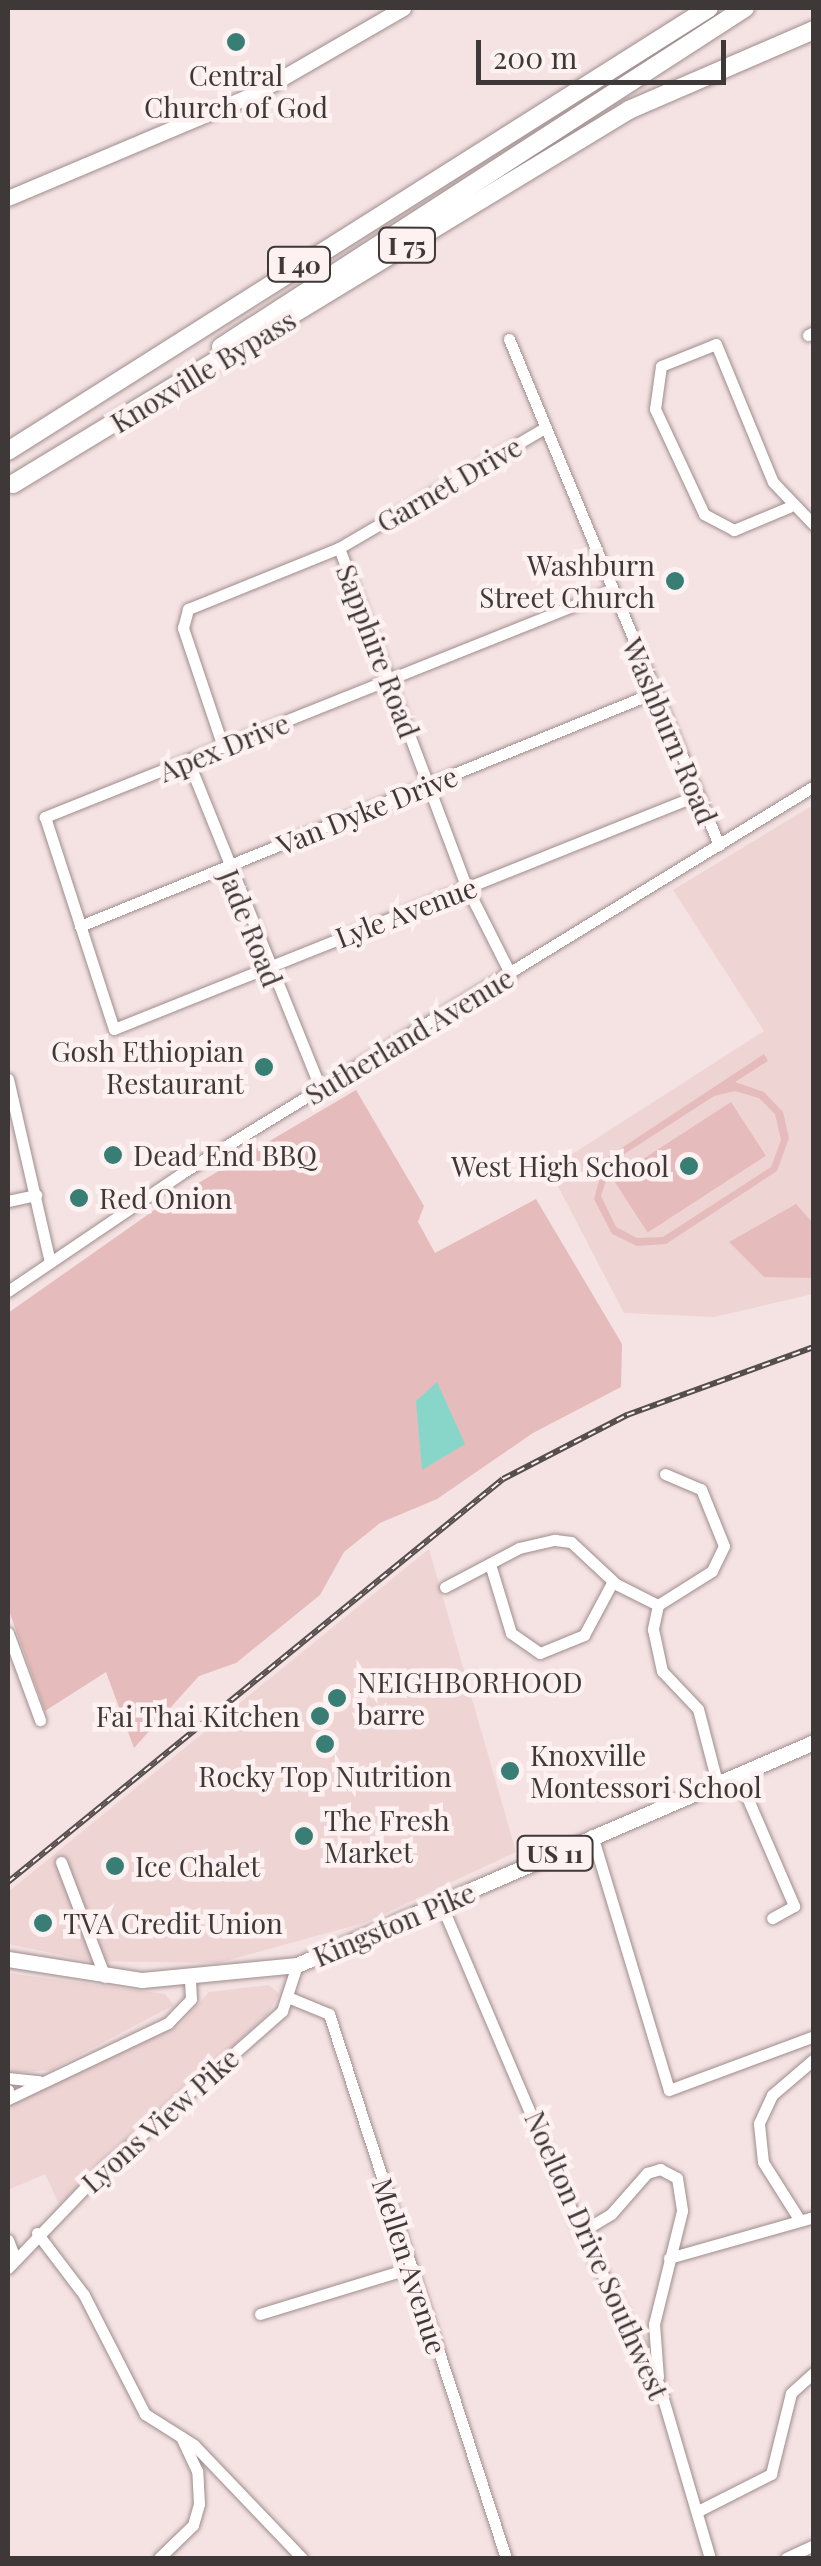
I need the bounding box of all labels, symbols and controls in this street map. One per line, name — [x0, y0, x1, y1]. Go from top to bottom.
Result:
scale bar — [481, 20, 731, 82]
marker: Central Church of God — [225, 31, 247, 53]
text: 200 m — [493, 37, 577, 77]
place label: Central Church of God — [144, 58, 328, 124]
road number: I 75 — [377, 225, 437, 265]
road number: I 40 — [266, 244, 332, 284]
street label: Knoxville Bypass — [104, 303, 302, 439]
street label: Garnet Drive — [370, 429, 528, 539]
place label: Washburn Street Church — [479, 548, 655, 614]
street label: Sapphire Road — [330, 560, 426, 742]
marker: Washburn Street Church — [664, 570, 686, 592]
street label: Washburn Road — [616, 633, 724, 829]
street label: Apex Drive — [154, 706, 294, 788]
street label: Van Dyke Drive — [272, 759, 462, 861]
street label: Jade Road — [212, 864, 290, 992]
street label: Lyle Avenue — [330, 870, 482, 954]
street label: Sutherland Avenue — [298, 960, 520, 1112]
place label: Gosh Ethiopian Restaurant — [51, 1034, 244, 1100]
marker: Gosh Ethiopian Restaurant — [253, 1056, 275, 1078]
place label: Dead End BBQ — [133, 1138, 317, 1172]
marker: Dead End BBQ — [102, 1144, 124, 1166]
place label: West High School — [451, 1149, 669, 1183]
marker: West High School — [678, 1155, 700, 1177]
place label: Red Onion — [99, 1181, 232, 1215]
marker: Red Onion — [68, 1187, 90, 1209]
place label: NEIGHBORHOOD barre — [357, 1665, 583, 1731]
marker: NEIGHBORHOOD barre — [326, 1687, 348, 1709]
place label: Fai Thai Kitchen — [95, 1699, 300, 1733]
marker: Fai Thai Kitchen — [309, 1705, 331, 1727]
marker: Rocky Top Nutrition — [314, 1733, 336, 1755]
place label: Knoxville Montessori School — [530, 1738, 762, 1804]
place label: Rocky Top Nutrition — [198, 1759, 452, 1793]
marker: Knoxville Montessori School — [499, 1760, 521, 1782]
place label: The Fresh Market — [324, 1803, 450, 1869]
marker: The Fresh Market — [293, 1825, 315, 1847]
road number: US 11 — [515, 1833, 595, 1873]
place label: Ice Chalet — [135, 1849, 260, 1883]
marker: Ice Chalet — [104, 1855, 126, 1877]
street label: Kingston Pike — [308, 1875, 480, 1973]
place label: TVA Credit Union — [63, 1906, 283, 1940]
marker: TVA Credit Union — [32, 1912, 54, 1934]
street label: Lyons View Pike — [74, 2040, 246, 2200]
street label: Noelton Drive Southwest — [518, 2106, 676, 2404]
street label: Mellen Avenue — [366, 2173, 454, 2359]

